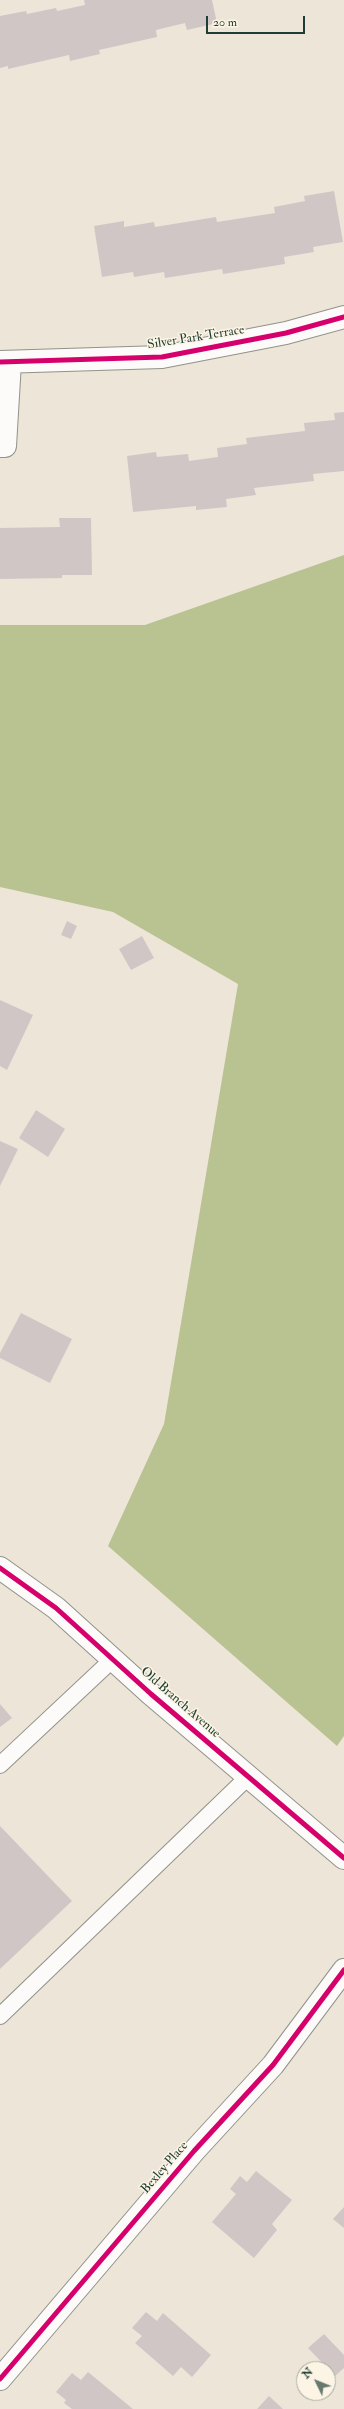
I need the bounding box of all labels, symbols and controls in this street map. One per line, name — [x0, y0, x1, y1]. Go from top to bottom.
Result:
scale bar — [208, 8, 307, 34]
text: 20 m — [213, 15, 237, 30]
street label: Silver Park Terrace — [146, 323, 246, 353]
street label: Old Branch Avenue — [137, 1664, 223, 1742]
street label: Bexley Place — [138, 2139, 192, 2197]
north arrow — [296, 2361, 336, 2401]
text: N — [299, 2365, 316, 2381]

